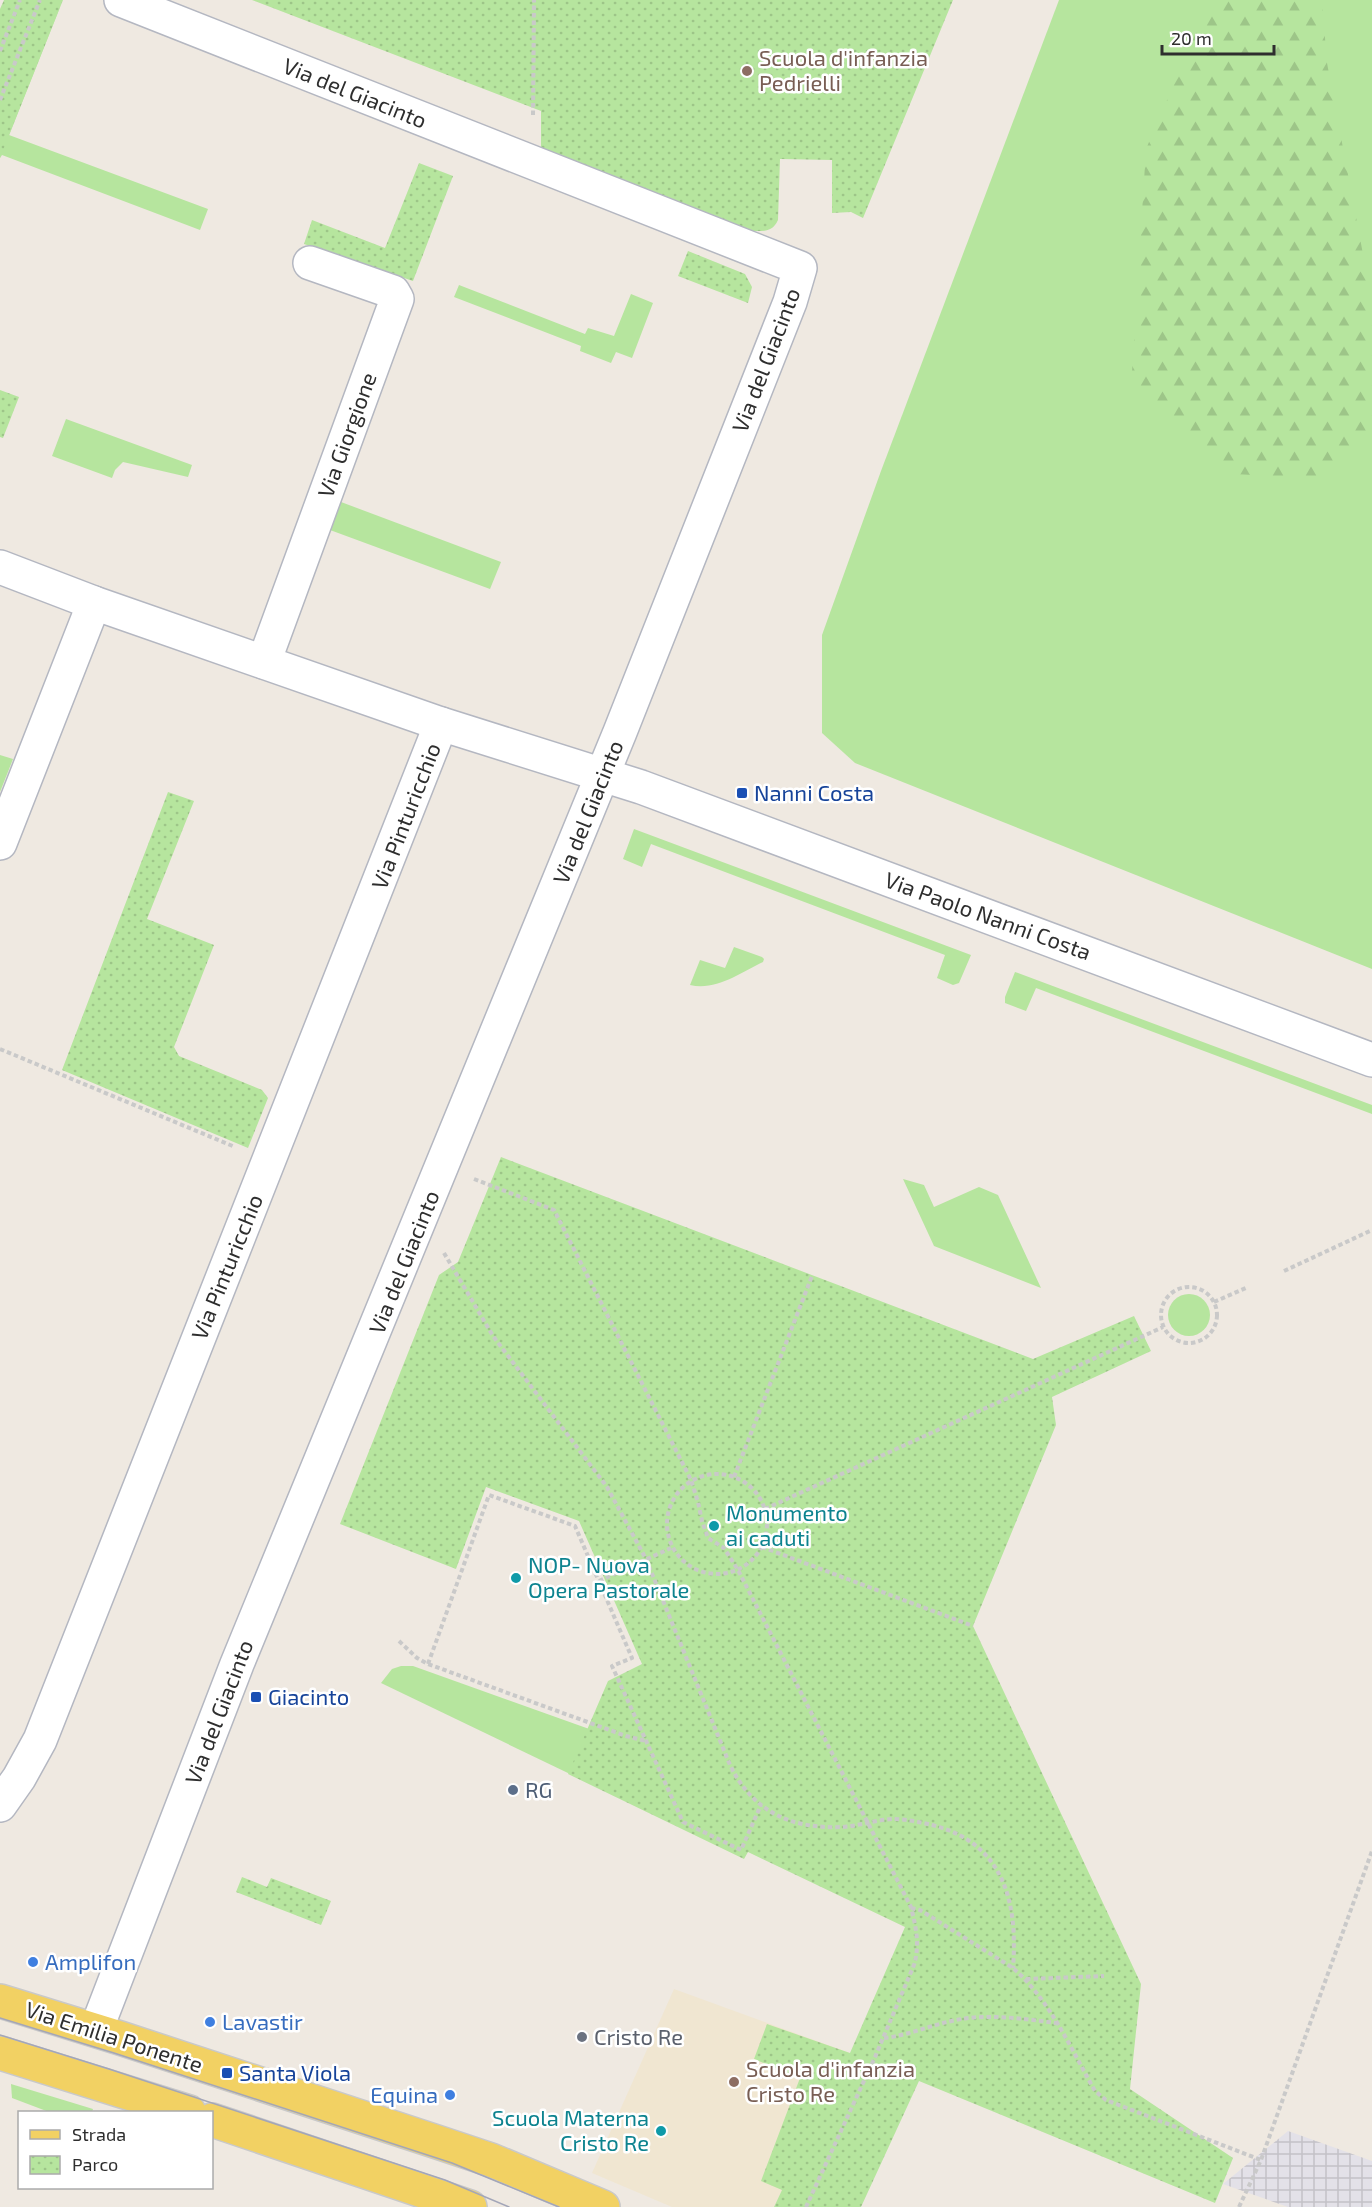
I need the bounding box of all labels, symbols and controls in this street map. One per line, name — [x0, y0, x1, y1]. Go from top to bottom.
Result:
scale bar — [1162, 18, 1274, 56]
text: 20 m — [1171, 27, 1212, 49]
place label: Scuola d'infanzia Pedrielli — [759, 44, 928, 95]
street label: Via del Giacinto — [280, 51, 431, 133]
marker: Scuola d'infanzia Pedrielli — [740, 64, 754, 78]
street label: Via del Giacinto — [726, 284, 805, 435]
street label: Via Giorgione — [311, 369, 381, 501]
street label: Via del Giacinto — [546, 736, 628, 887]
street label: Via Pinturicchio — [365, 739, 445, 892]
place label: Nanni Costa — [754, 779, 874, 805]
marker: Nanni Costa — [735, 786, 749, 800]
street label: Via Paolo Nanni Costa — [882, 866, 1095, 964]
street label: Via del Giacinto — [362, 1186, 444, 1337]
street label: Via Pinturicchio — [185, 1190, 267, 1343]
place label: Monumento ai caduti — [726, 1499, 848, 1550]
marker: Monumento ai caduti — [707, 1519, 721, 1533]
place label: NOP- Nuova Opera Pastorale — [528, 1551, 689, 1602]
marker: NOP- Nuova Opera Pastorale — [509, 1571, 523, 1585]
street label: Via del Giacinto — [179, 1636, 258, 1787]
place label: Giacinto — [268, 1683, 349, 1709]
marker: Giacinto — [249, 1690, 263, 1704]
place label: RG — [525, 1776, 552, 1802]
marker: RG — [506, 1783, 520, 1797]
place label: Amplifon — [45, 1948, 136, 1974]
marker: Amplifon — [26, 1955, 40, 1969]
street label: Via Emilia Ponente — [22, 1995, 206, 2077]
place label: Lavastir — [222, 2008, 303, 2034]
marker: Lavastir — [203, 2015, 217, 2029]
place label: Cristo Re — [594, 2023, 683, 2049]
marker: Cristo Re — [575, 2030, 589, 2044]
place label: Scuola d'infanzia Cristo Re — [746, 2055, 915, 2106]
place label: Santa Viola — [239, 2059, 351, 2085]
marker: Santa Viola — [220, 2066, 234, 2080]
marker: Scuola d'infanzia Cristo Re — [727, 2075, 741, 2089]
place label: Equina — [370, 2081, 438, 2107]
marker: Equina — [443, 2088, 457, 2102]
place label: Scuola Materna Cristo Re — [492, 2104, 649, 2155]
legend — [18, 2111, 213, 2189]
text: Strada — [72, 2123, 126, 2145]
marker: Scuola Materna Cristo Re — [654, 2124, 668, 2138]
text: Parco — [72, 2153, 118, 2175]

